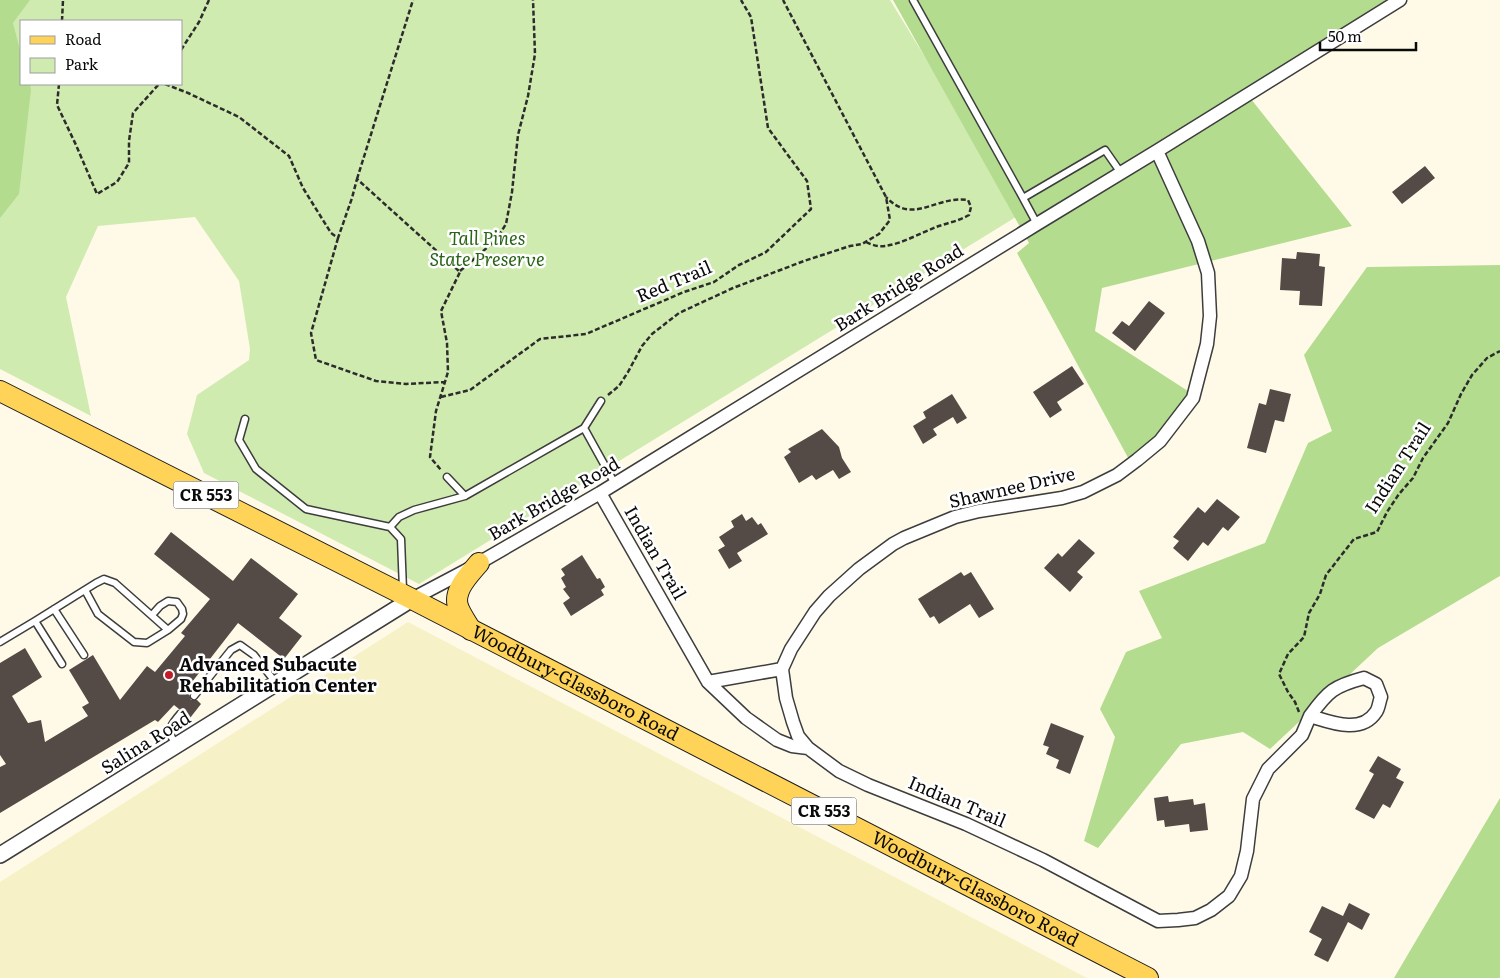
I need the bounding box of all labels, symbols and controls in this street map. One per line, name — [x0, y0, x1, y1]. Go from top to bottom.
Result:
legend — [20, 20, 182, 85]
scale bar — [1320, 20, 1416, 52]
text: 50 m — [1328, 24, 1362, 47]
text: Road — [65, 27, 101, 50]
text: Park — [65, 52, 99, 75]
park label: Tall Pines State Preserve — [429, 224, 545, 272]
street label: Bark Bridge Road — [828, 236, 968, 337]
street label: Red Trail — [632, 253, 715, 309]
street label: Indian Trail — [1357, 416, 1436, 518]
street label: Bark Bridge Road — [482, 449, 624, 546]
street label: Shawnee Drive — [946, 459, 1077, 514]
road number: CR 553 — [174, 482, 238, 508]
street label: Indian Trail — [619, 500, 694, 604]
street label: Woodbury-Glassboro Road — [467, 617, 684, 746]
place label: Advanced Subacute Rehabilitation Center — [179, 650, 377, 698]
marker: Advanced Subacute Rehabilitation Center — [163, 669, 175, 681]
street label: Salina Road — [95, 703, 195, 780]
street label: Indian Trail — [904, 768, 1011, 833]
road number: CR 553 — [792, 798, 856, 824]
street label: Woodbury-Glassboro Road — [867, 823, 1084, 952]

